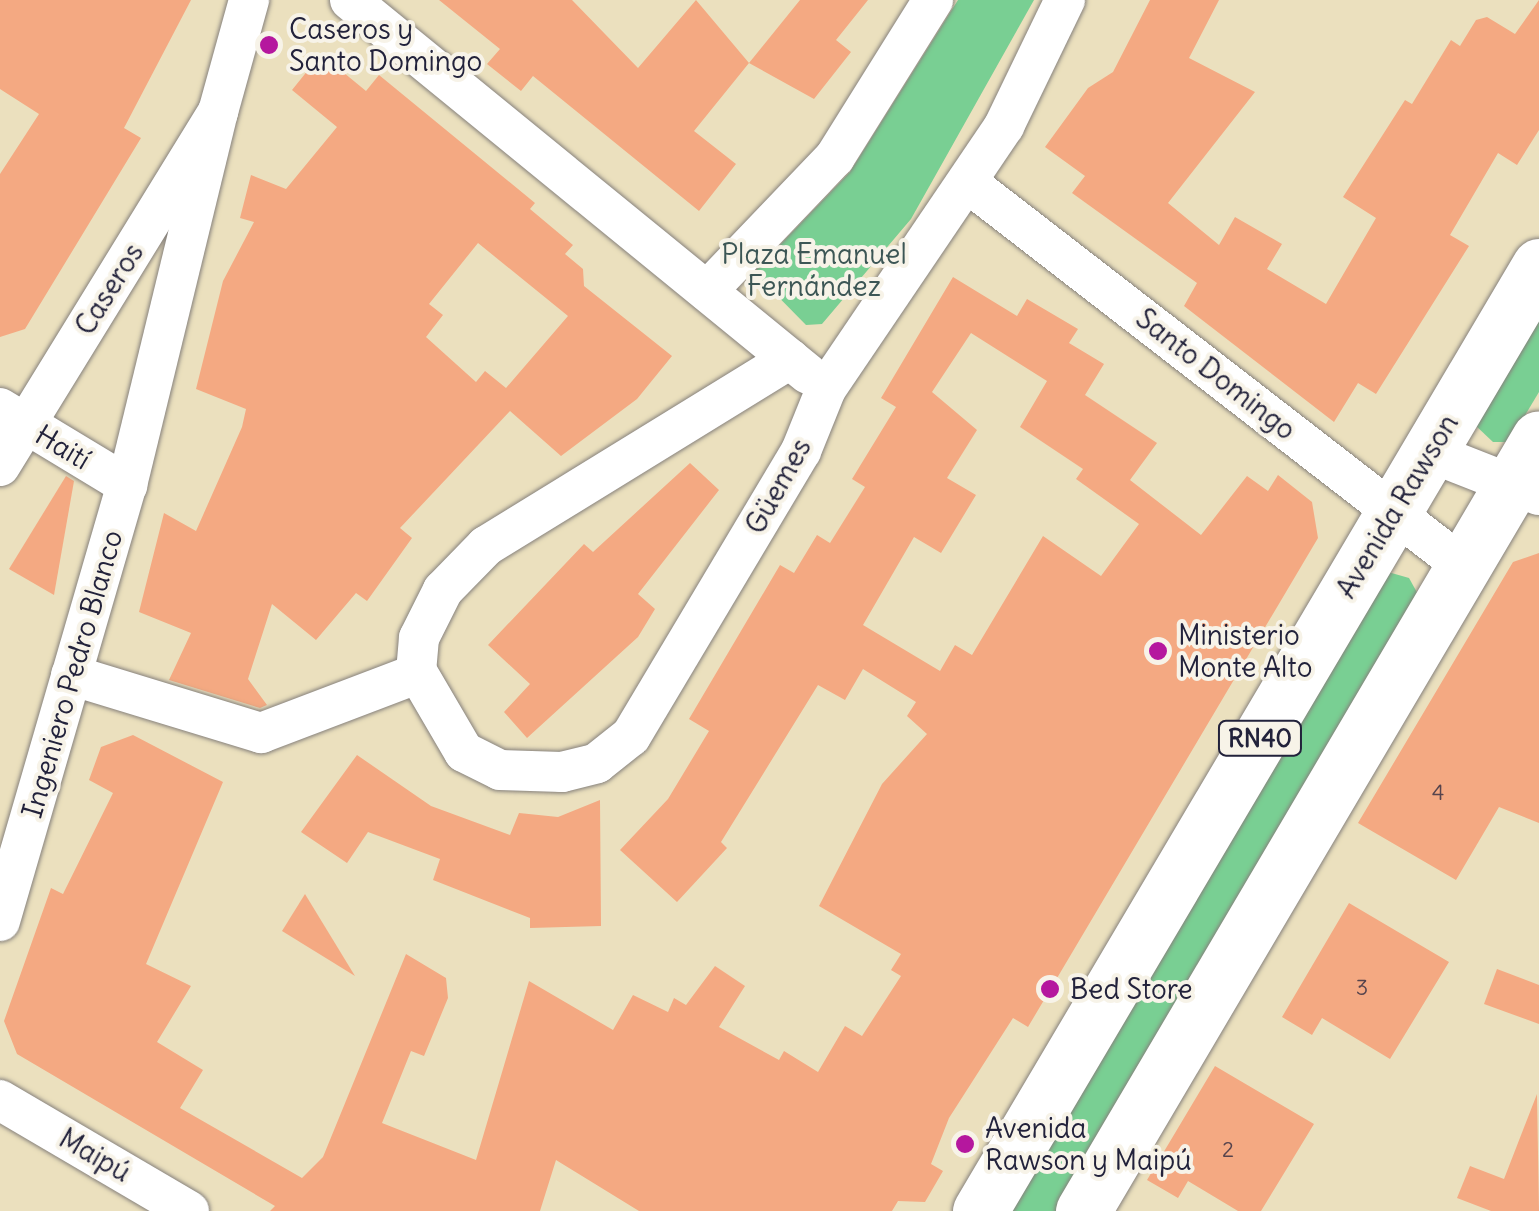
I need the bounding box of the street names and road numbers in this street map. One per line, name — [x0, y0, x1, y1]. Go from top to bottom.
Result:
street label: Caseros — [68, 237, 150, 341]
street label: Santo Domingo — [1129, 301, 1303, 447]
street label: Avenida Rawson — [1329, 408, 1465, 604]
street label: Haití — [29, 418, 97, 476]
street label: Güemes — [738, 432, 818, 540]
street label: Ingeniero Pedro Blanco — [15, 526, 129, 822]
road number: RN40 — [1218, 718, 1302, 758]
street label: Maipú — [53, 1121, 137, 1189]

